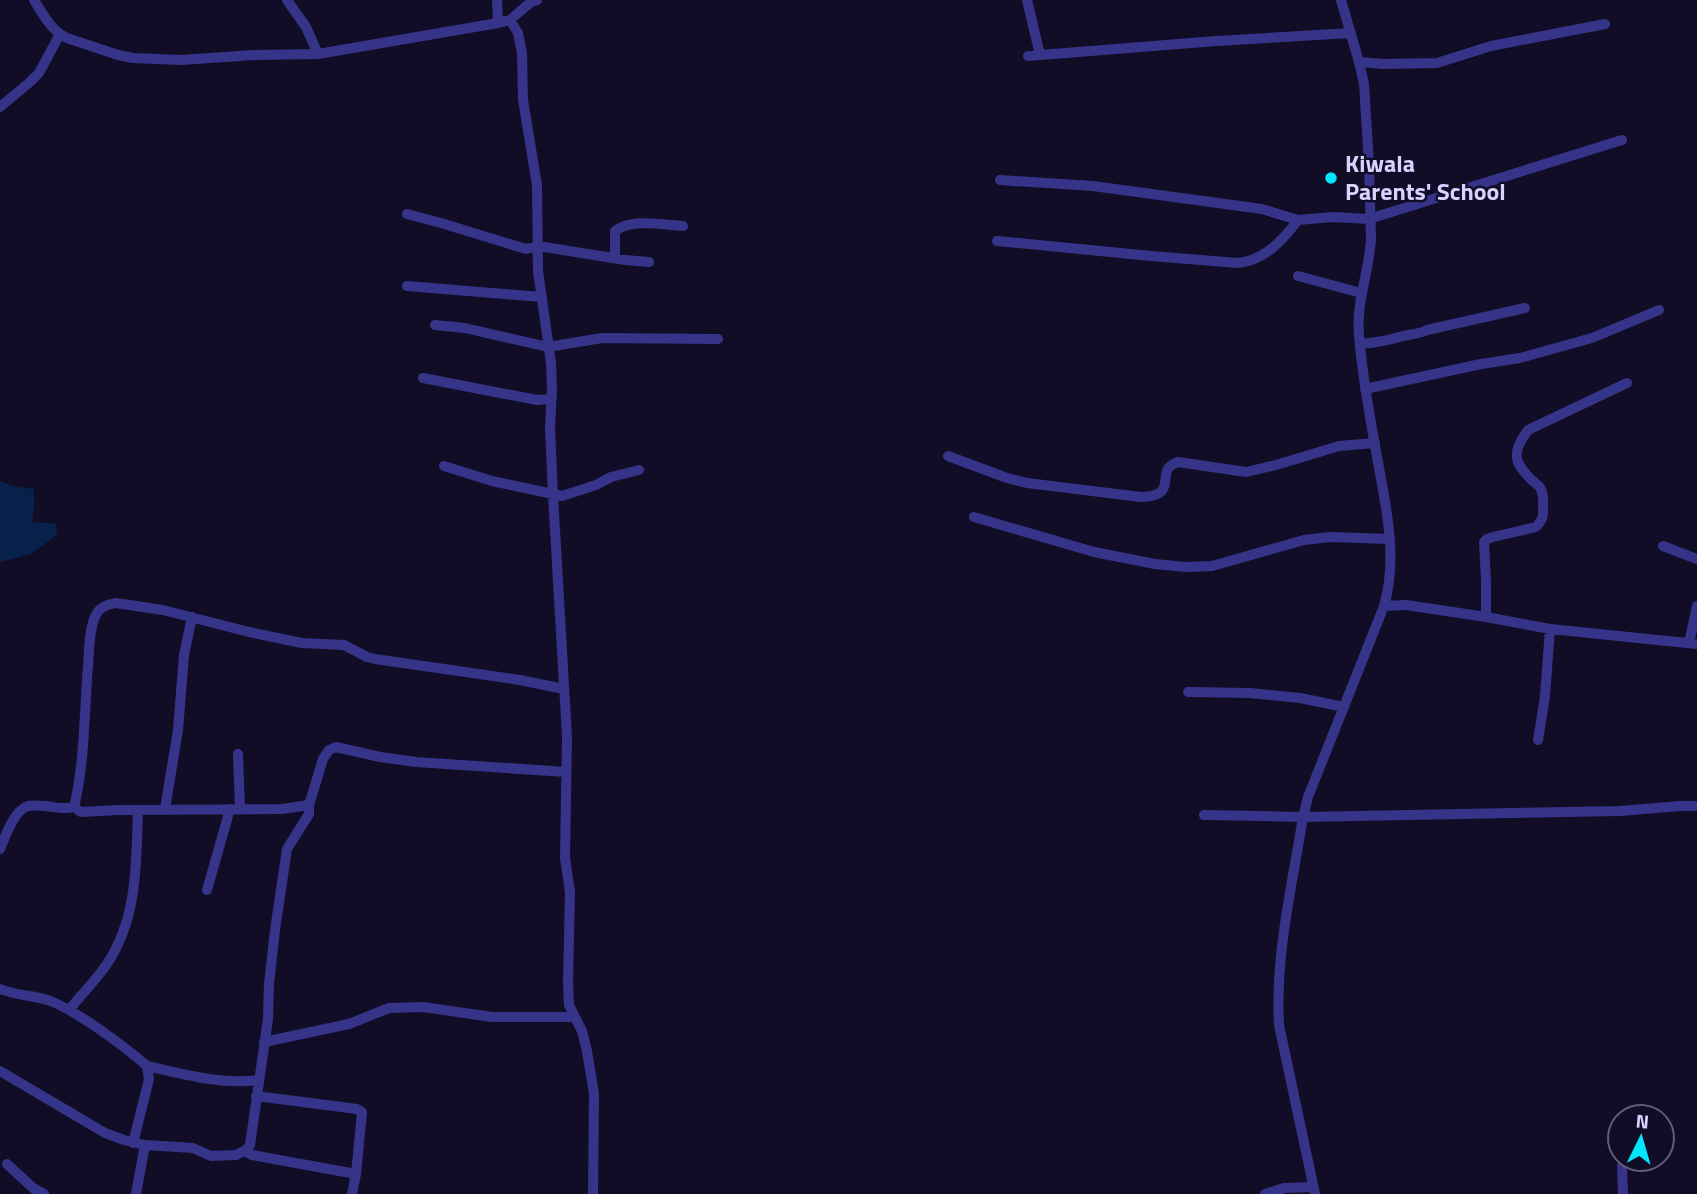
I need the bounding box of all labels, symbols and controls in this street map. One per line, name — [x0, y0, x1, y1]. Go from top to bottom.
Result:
place label: Kiwala Parents' School — [1345, 145, 1506, 209]
marker: Kiwala Parents' School — [1323, 170, 1339, 186]
north arrow — [1606, 1103, 1676, 1173]
text: N — [1635, 1106, 1650, 1136]

